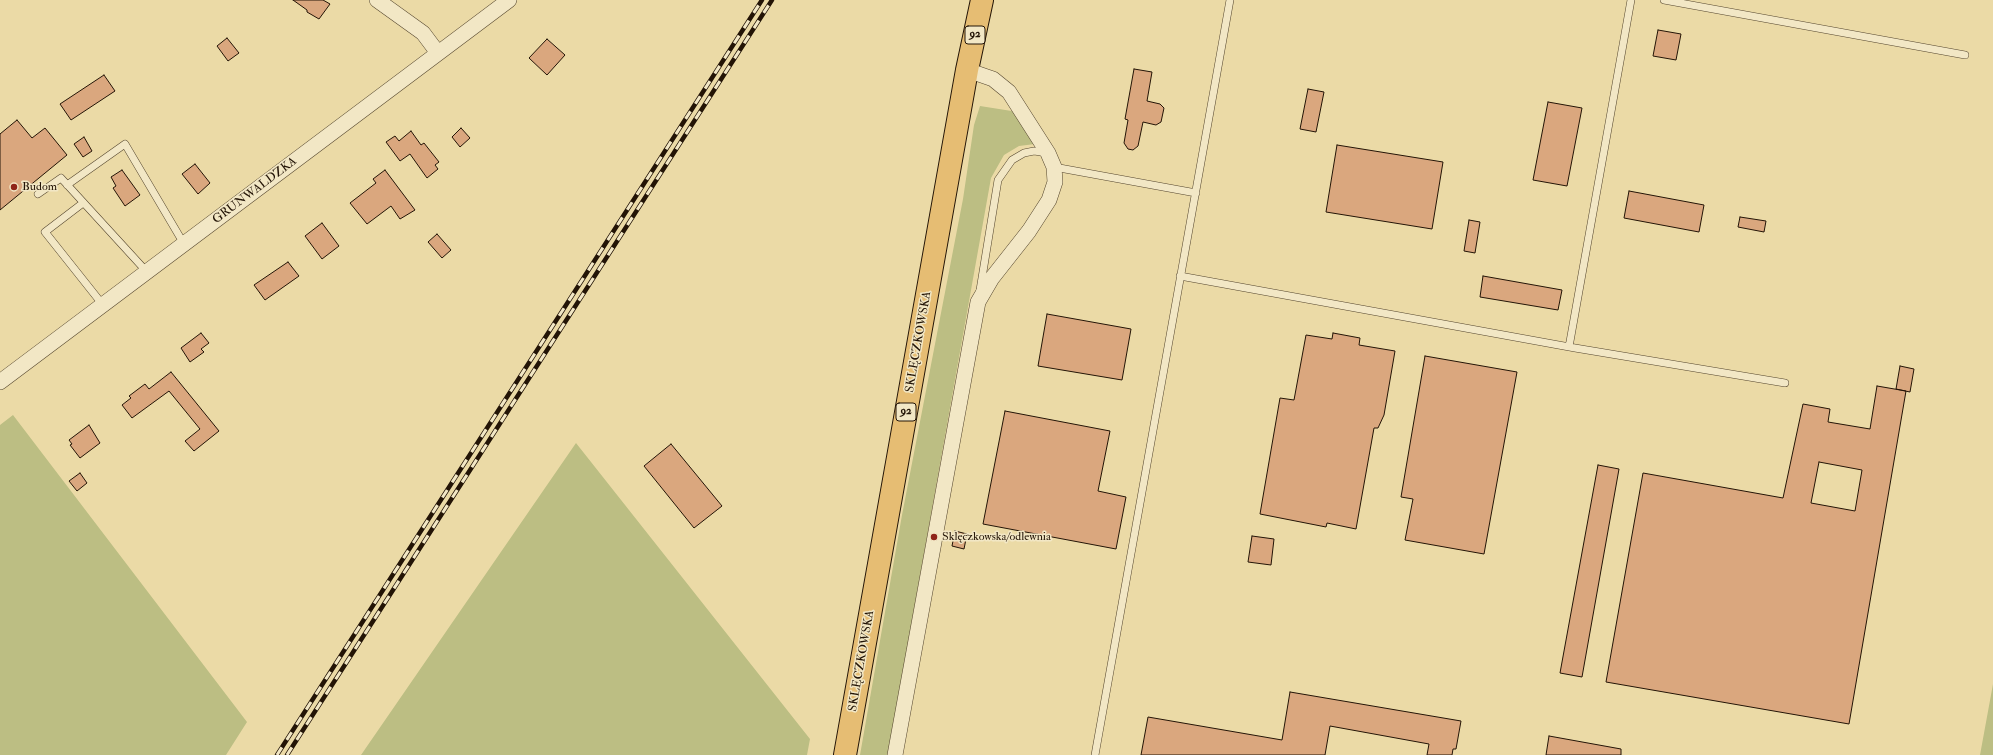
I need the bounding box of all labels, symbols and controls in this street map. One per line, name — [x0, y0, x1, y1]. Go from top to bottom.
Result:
road number: 92 — [965, 26, 985, 44]
street label: GRUNWALDZKA — [210, 155, 300, 227]
place label: Budom — [22, 180, 57, 194]
marker: Budom — [9, 182, 19, 192]
street label: SKLĘCZKOWSKA — [903, 290, 935, 394]
road number: 92 — [896, 403, 916, 421]
place label: Sklęczkowska/odlewnia — [942, 530, 1051, 544]
marker: Sklęczkowska/odlewnia — [929, 532, 939, 542]
street label: SKLĘCZKOWSKA — [846, 609, 878, 713]

